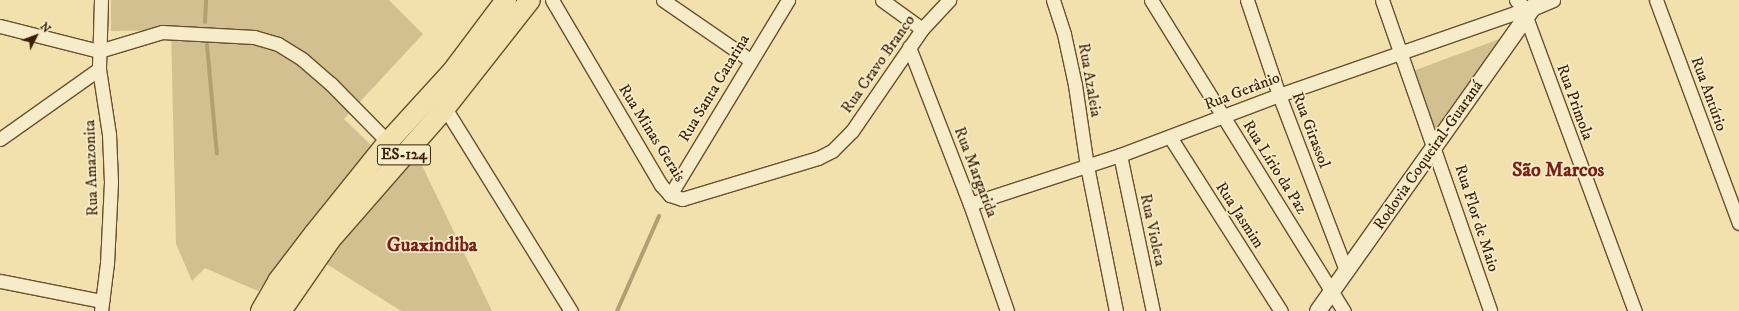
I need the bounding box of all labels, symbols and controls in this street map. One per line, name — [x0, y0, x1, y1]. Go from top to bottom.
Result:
street label: Rua Cravo Branco — [837, 11, 919, 117]
north arrow — [16, 16, 56, 56]
text: N — [37, 20, 53, 36]
street label: Rua Santa Catarina — [674, 31, 754, 145]
street label: Rua Azaleia — [1074, 41, 1106, 119]
street label: Rua Antúrio — [1687, 54, 1731, 134]
street label: Rua Primola — [1552, 61, 1598, 143]
street label: Rua Gerânio — [1201, 68, 1283, 114]
street label: Rodovia Coqueiral-Guaraná — [1369, 77, 1487, 233]
street label: Rua Minas Gerais — [614, 81, 690, 185]
street label: Rua Girassol — [1288, 89, 1334, 171]
street label: Rua Lírio da Paz — [1239, 117, 1311, 217]
street label: Rua Amazonita — [80, 119, 102, 217]
street label: Rua Margarida — [950, 124, 1002, 220]
road number: ES-124 — [376, 142, 432, 168]
district label: São Marcos — [1512, 158, 1604, 182]
street label: Rua Flor de Maio — [1451, 162, 1503, 274]
street label: Rua Jasmim — [1212, 178, 1268, 252]
street label: Rua Violeta — [1136, 192, 1170, 268]
district label: Guaxindiba — [387, 233, 477, 257]

